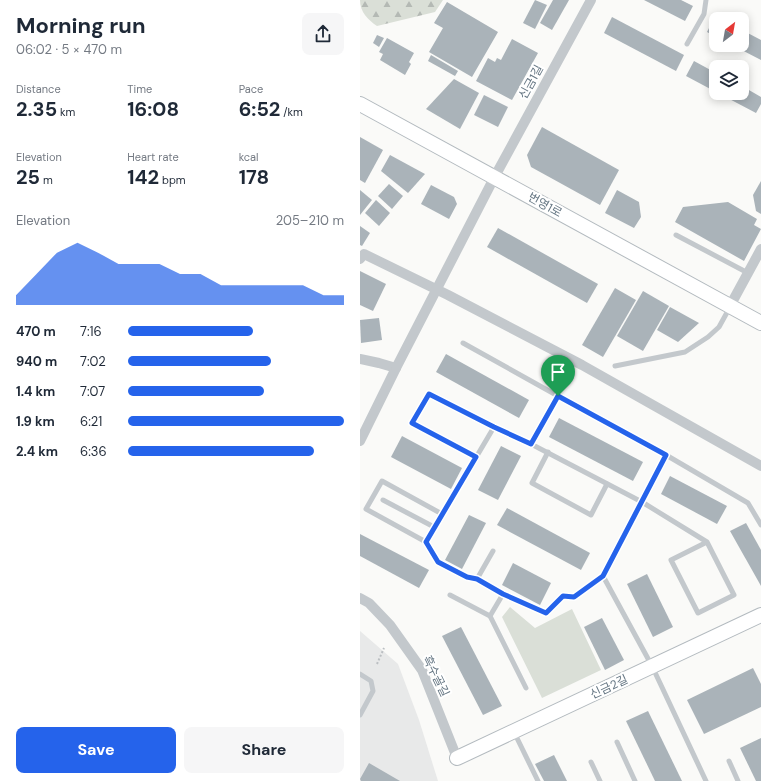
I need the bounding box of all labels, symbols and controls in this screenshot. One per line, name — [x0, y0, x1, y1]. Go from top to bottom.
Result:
text: Morning run — [16, 11, 146, 40]
north arrow — [709, 12, 749, 52]
map controls — [709, 12, 749, 100]
button: share — [302, 13, 344, 55]
text: 06:02 · 5 × 470 m — [16, 41, 122, 58]
button: layers — [709, 60, 749, 100]
street label: 신금1길 — [515, 62, 547, 102]
text: Distance — [16, 82, 61, 96]
text: Time — [127, 82, 152, 96]
text: Pace — [239, 82, 263, 96]
text: 2.35 — [16, 96, 57, 122]
text: 16:08 — [127, 96, 179, 122]
text: 6:52 — [239, 96, 280, 122]
text: km — [57, 105, 75, 119]
text: /km — [280, 105, 303, 119]
text: Elevation — [16, 150, 62, 164]
text: Heart rate — [127, 150, 179, 164]
text: kcal — [239, 150, 259, 164]
text: 25 — [16, 164, 40, 190]
text: 142 — [127, 164, 159, 190]
text: 178 — [239, 164, 269, 190]
text: m — [40, 173, 53, 187]
text: bpm — [159, 173, 186, 187]
street label: 번영1로 — [525, 189, 565, 221]
text: Elevation — [16, 212, 70, 229]
text: 205–210 m — [276, 212, 344, 229]
text: 470 m — [16, 323, 56, 340]
text: 7:16 — [80, 323, 102, 340]
text: 940 m — [16, 353, 57, 370]
text: 7:02 — [80, 353, 106, 370]
pin — [541, 355, 575, 396]
icon: arrive — [547, 361, 569, 383]
text: 1.4 km — [16, 383, 55, 400]
text: 7:07 — [80, 383, 105, 400]
text: 1.9 km — [16, 413, 55, 430]
text: 6:21 — [80, 413, 102, 430]
text: 2.4 km — [16, 443, 58, 460]
text: 6:36 — [80, 443, 107, 460]
street label: 흑수골길 — [419, 653, 453, 699]
street label: 신금2길 — [587, 671, 631, 703]
button: Save — [16, 727, 176, 773]
button: Share — [184, 727, 344, 773]

